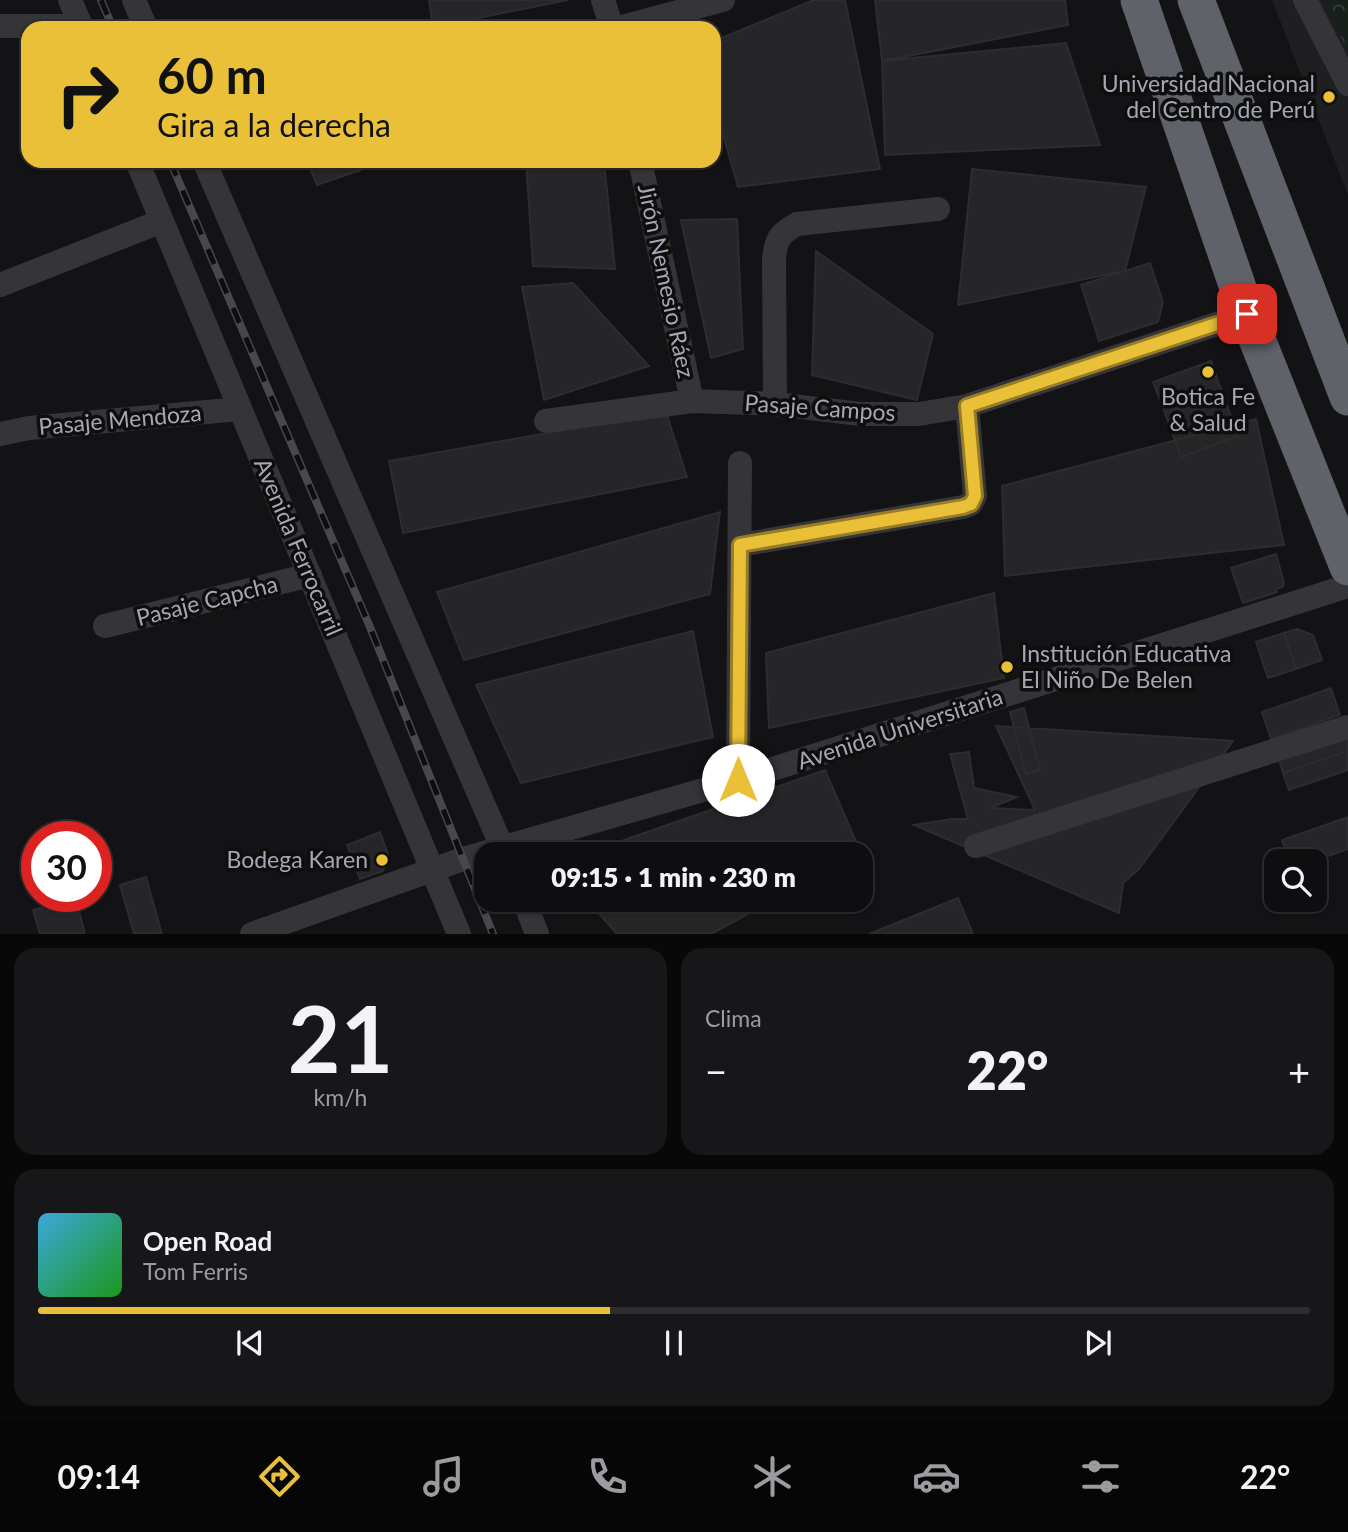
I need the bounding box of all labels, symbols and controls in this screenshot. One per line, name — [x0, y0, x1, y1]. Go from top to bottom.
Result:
text: 60 m — [157, 46, 267, 104]
icon: right — [42, 49, 133, 140]
place label: Universidad Nacional del Centro de Perú — [1102, 69, 1315, 123]
marker: Universidad Nacional del Centro de Perú — [1321, 89, 1337, 105]
text: Gira a la derecha — [157, 105, 391, 144]
street label: Jirón Nemesio Ráez — [633, 181, 701, 380]
pin — [1217, 284, 1277, 344]
icon: arrive — [1228, 295, 1266, 333]
marker: Botica Fe & Salud — [1200, 364, 1216, 380]
place label: Botica Fe & Salud — [1161, 382, 1255, 436]
street label: Pasaje Campos — [744, 388, 897, 426]
street label: Pasaje Mendoza — [37, 398, 202, 440]
street label: Avenida Ferrocarril — [249, 453, 349, 640]
street label: Pasaje Capcha — [133, 569, 280, 631]
place label: Institución Educativa El Niño De Belen — [1021, 639, 1232, 693]
marker: Institución Educativa El Niño De Belen — [999, 659, 1015, 675]
street label: Avenida Universitaria — [793, 682, 1006, 774]
position arrow — [701, 743, 775, 817]
speed limit sign: 30 — [21, 821, 112, 912]
place label: Bodega Karen — [226, 845, 368, 873]
map controls — [1264, 849, 1327, 912]
button: search — [1264, 849, 1327, 912]
marker: Bodega Karen — [374, 852, 390, 868]
text: 09:15 · 1 min · 230 m — [551, 861, 796, 893]
text: 21 — [288, 983, 393, 1092]
text: Clima — [705, 1004, 762, 1032]
text: 22° — [967, 1039, 1048, 1101]
text: − — [705, 1048, 727, 1094]
text: + — [1288, 1048, 1310, 1094]
text: km/h — [314, 1083, 367, 1111]
text: Open Road — [143, 1225, 272, 1257]
text: Tom Ferris — [143, 1257, 248, 1285]
icon: previous — [231, 1324, 269, 1362]
icon: pause — [655, 1324, 693, 1362]
icon: next — [1079, 1324, 1117, 1362]
icon: directions — [255, 1452, 304, 1501]
icon: music — [419, 1452, 468, 1501]
icon: phone — [583, 1452, 632, 1501]
icon: climate — [748, 1452, 797, 1501]
icon: car — [912, 1452, 961, 1501]
icon: filters — [1076, 1452, 1125, 1501]
text: 09:14 — [58, 1457, 140, 1496]
text: 22° — [1240, 1457, 1290, 1496]

